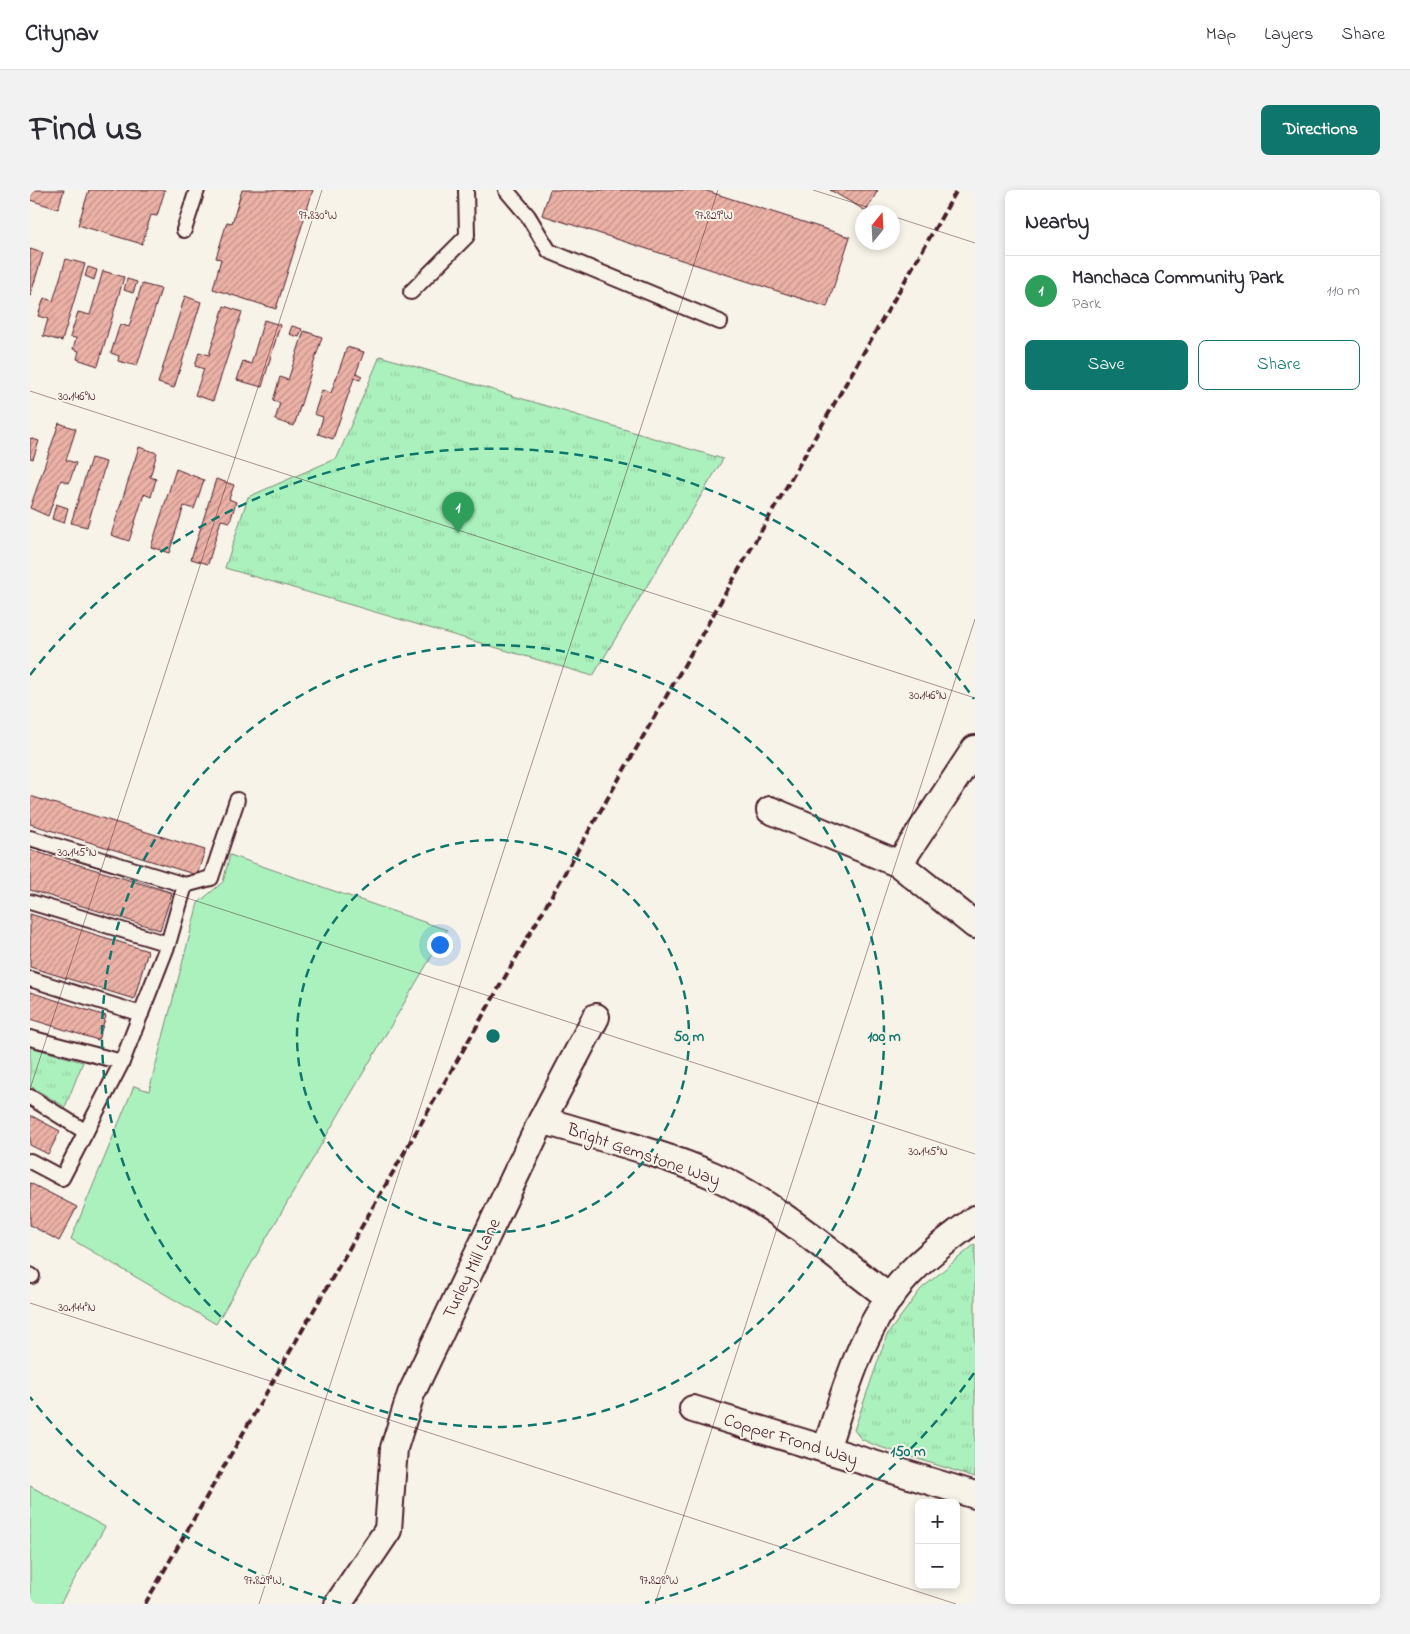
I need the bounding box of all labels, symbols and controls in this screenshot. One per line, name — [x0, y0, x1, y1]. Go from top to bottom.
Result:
text: Citynav — [25, 17, 98, 52]
text: Map — [1206, 22, 1236, 48]
text: Layers — [1264, 22, 1314, 48]
text: Share — [1342, 22, 1385, 48]
text: Find us — [30, 105, 142, 156]
button: Directions — [1261, 105, 1380, 155]
north arrow — [855, 205, 900, 250]
text: 97.830°W — [299, 207, 337, 225]
text: 97.829°W — [695, 207, 733, 225]
text: Nearby — [1025, 208, 1089, 238]
text: Manchaca Community Park — [1072, 265, 1284, 292]
text: 1 — [1038, 279, 1044, 303]
text: 110 m — [1326, 279, 1360, 303]
text: Park — [1072, 292, 1101, 316]
button: Save — [1025, 340, 1188, 390]
button: Share — [1198, 340, 1360, 390]
text: 30.146°N — [58, 388, 96, 406]
pin: 1 — [442, 492, 474, 533]
text: 30.146°N — [909, 687, 947, 705]
text: 30.145°N — [57, 844, 97, 862]
your location — [427, 932, 453, 958]
text: 50 m — [674, 1026, 705, 1048]
text: 100 m — [867, 1026, 901, 1048]
centre of rings — [484, 1027, 502, 1045]
street label: Bright Gemstone Way — [562, 1117, 723, 1195]
text: 30.145°N — [908, 1143, 948, 1161]
street label: Turley Mill Lane — [437, 1213, 509, 1323]
text: 30.144°N — [58, 1299, 96, 1317]
street label: Copper Frond Way — [720, 1408, 861, 1474]
text: 150 m — [890, 1441, 926, 1463]
map controls — [915, 1499, 960, 1589]
button: + — [915, 1499, 960, 1544]
button: − — [915, 1544, 960, 1589]
text: 97.829°W — [244, 1572, 282, 1590]
text: 97.828°W — [640, 1572, 678, 1590]

